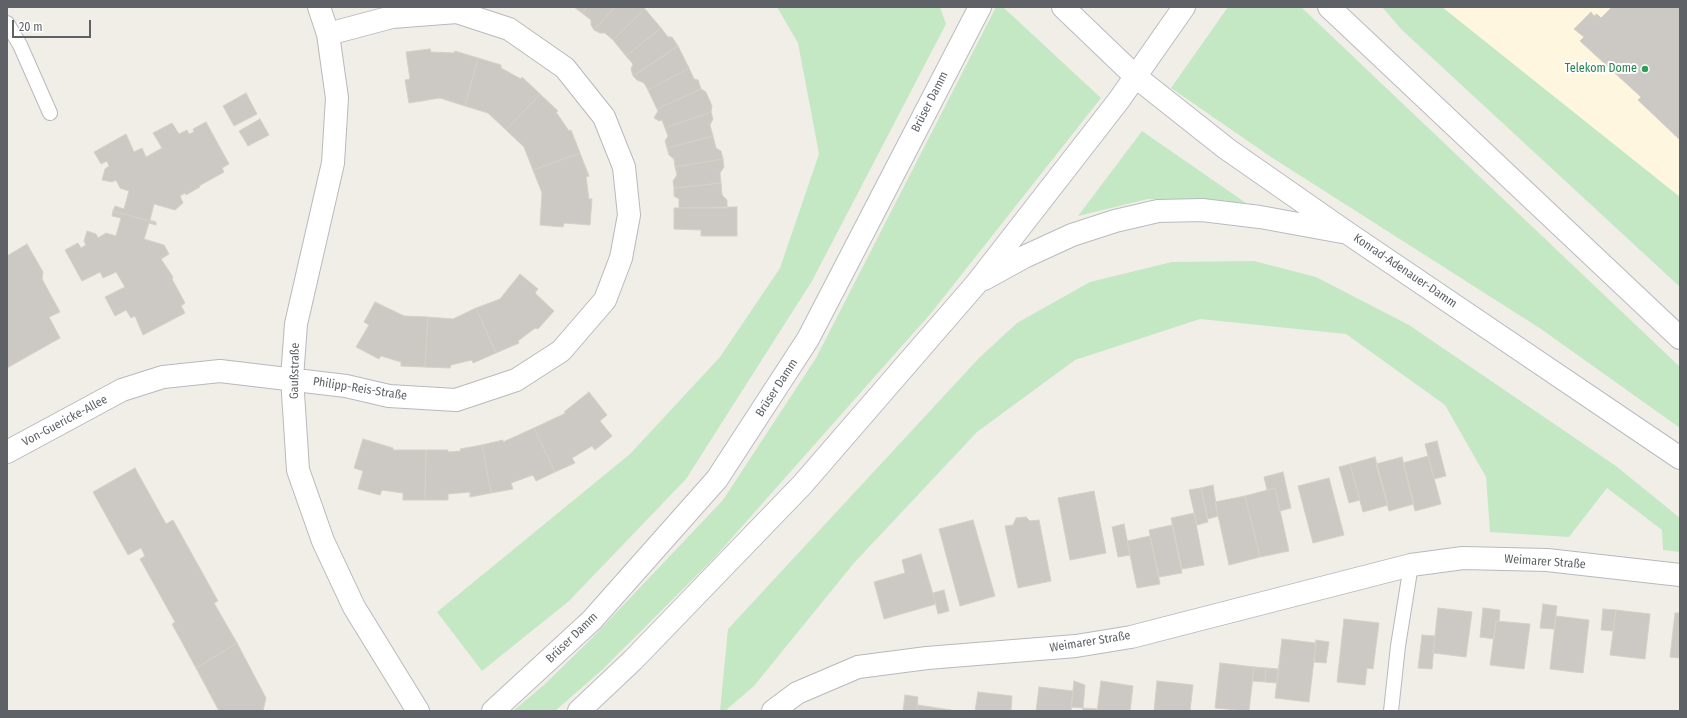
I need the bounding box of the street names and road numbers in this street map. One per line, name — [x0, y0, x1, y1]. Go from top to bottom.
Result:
street label: Brüser Damm — [909, 69, 951, 135]
street label: Konrad-Adenauer-Damm — [1351, 231, 1459, 311]
street label: Gaußstraße — [287, 343, 303, 399]
street label: Brüser Damm — [753, 356, 801, 420]
street label: Philipp-Reis-Straße — [312, 374, 408, 404]
street label: Von-Guericke-Allee — [20, 392, 110, 450]
street label: Weimarer Straße — [1504, 552, 1586, 572]
street label: Brüser Damm — [543, 610, 601, 666]
street label: Weimarer Straße — [1049, 629, 1131, 655]

